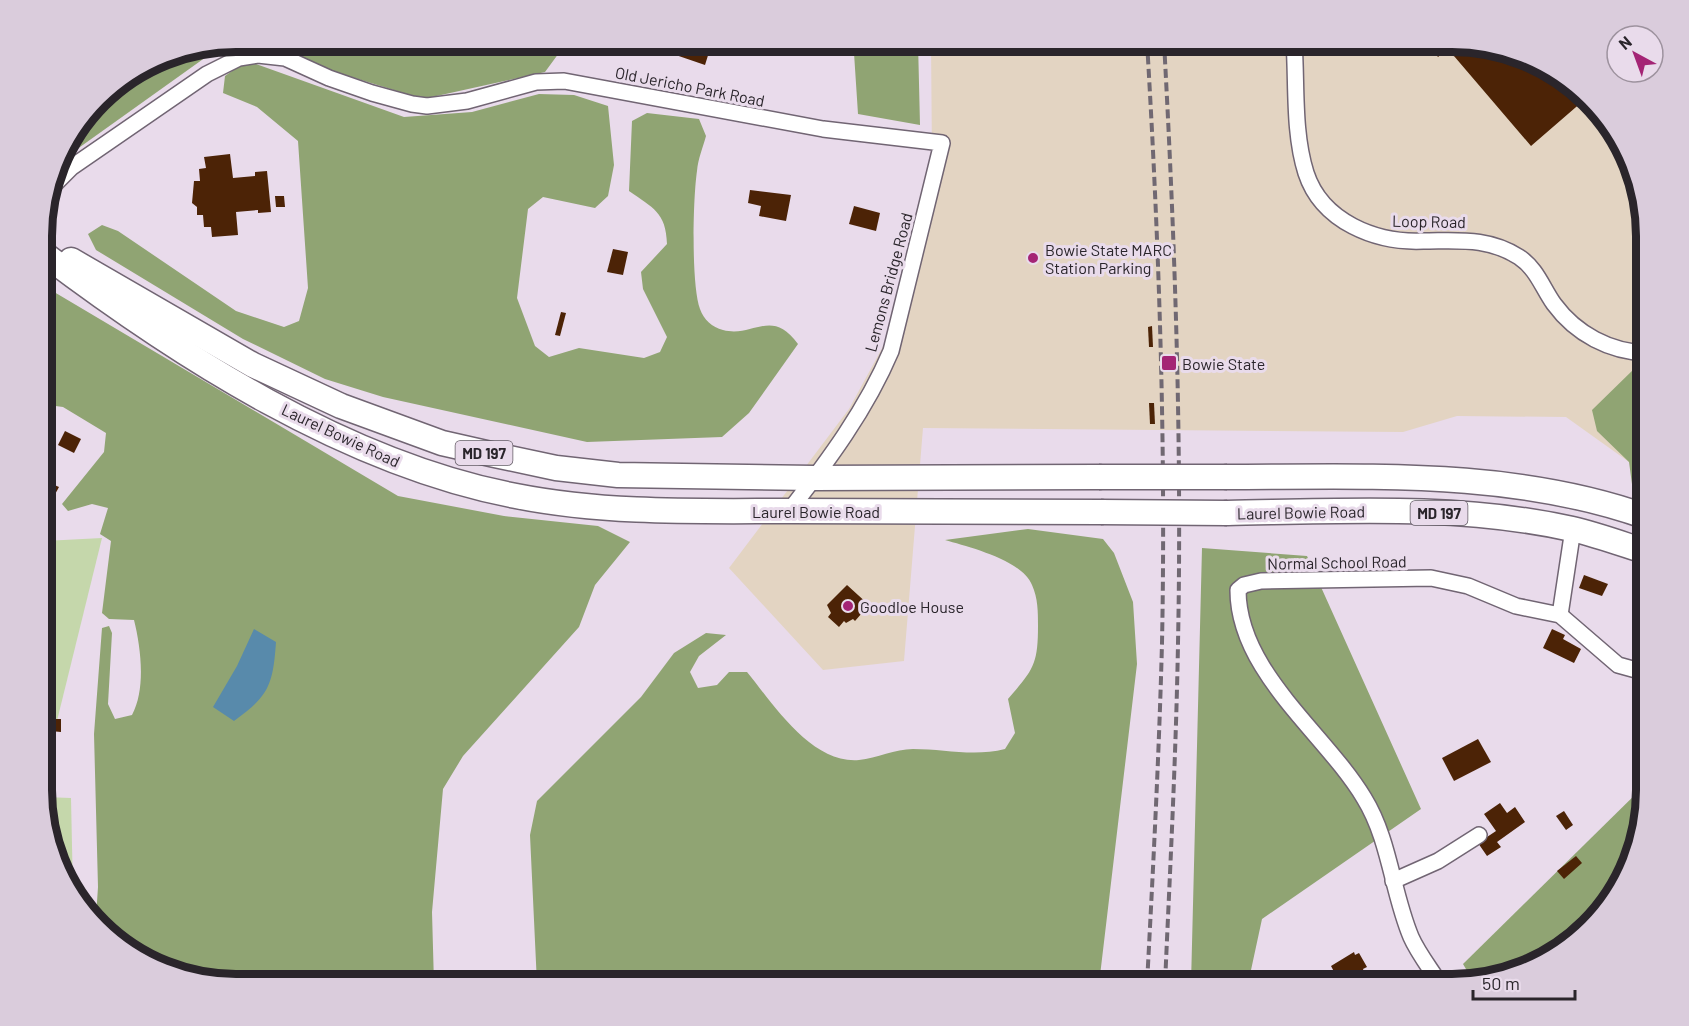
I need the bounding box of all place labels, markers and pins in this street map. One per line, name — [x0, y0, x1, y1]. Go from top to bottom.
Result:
place label: Bowie State MARC Station Parking — [1045, 240, 1172, 277]
marker: Bowie State MARC Station Parking — [1026, 251, 1040, 265]
marker: Bowie State — [1160, 354, 1178, 372]
place label: Bowie State — [1182, 354, 1265, 373]
place label: Goodloe House — [860, 597, 964, 616]
marker: Goodloe House — [841, 599, 855, 613]

